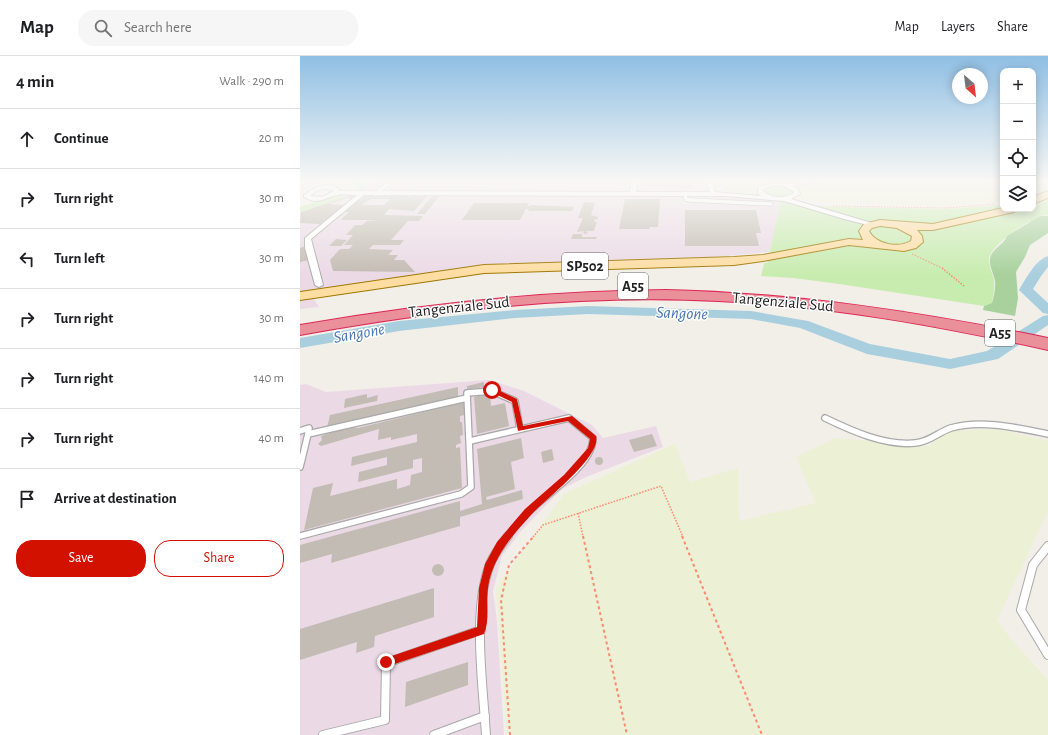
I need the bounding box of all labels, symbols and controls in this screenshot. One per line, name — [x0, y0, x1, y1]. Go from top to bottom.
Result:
search box — [78, 10, 358, 46]
icon: search — [92, 17, 114, 39]
text: Map — [20, 18, 54, 37]
text: Search here — [124, 20, 192, 35]
text: Map — [894, 20, 919, 34]
text: Layers — [941, 20, 975, 34]
text: Share — [997, 20, 1028, 34]
north arrow — [952, 68, 988, 104]
map controls — [1000, 68, 1036, 212]
button: + — [1000, 68, 1036, 104]
text: 4 min — [16, 73, 54, 90]
text: Walk · 290 m — [219, 75, 284, 88]
button: − — [1000, 104, 1036, 140]
icon: ahead — [16, 128, 38, 150]
text: Continue — [54, 131, 109, 146]
text: 20 m — [259, 132, 284, 145]
button: locate — [1000, 140, 1036, 176]
button: layers — [1000, 176, 1036, 212]
icon: right — [16, 188, 38, 210]
text: Turn right — [54, 191, 113, 206]
text: 30 m — [259, 192, 284, 205]
icon: left — [16, 248, 38, 270]
text: Turn left — [54, 251, 105, 266]
text: 30 m — [259, 252, 284, 265]
road number: SP502 — [562, 253, 608, 279]
road number: A55 — [618, 273, 648, 299]
street label: Tangenziale Sud — [732, 290, 834, 314]
street label: Tangenziale Sud — [408, 294, 510, 320]
water label: Sangone — [656, 304, 708, 322]
icon: right — [16, 308, 38, 330]
text: Turn right — [54, 311, 113, 326]
text: 30 m — [259, 312, 284, 325]
water label: Sangone — [332, 320, 386, 346]
road number: A55 — [985, 320, 1015, 346]
icon: right — [16, 368, 38, 390]
text: Turn right — [54, 371, 113, 386]
text: 140 m — [254, 372, 284, 385]
route start — [483, 381, 501, 399]
icon: right — [16, 428, 38, 450]
text: Turn right — [54, 431, 113, 446]
text: 40 m — [258, 432, 284, 445]
icon: arrive — [16, 488, 38, 510]
text: Arrive at destination — [54, 491, 177, 506]
button: Save — [16, 540, 146, 577]
button: Share — [154, 540, 284, 577]
route end — [377, 653, 395, 671]

